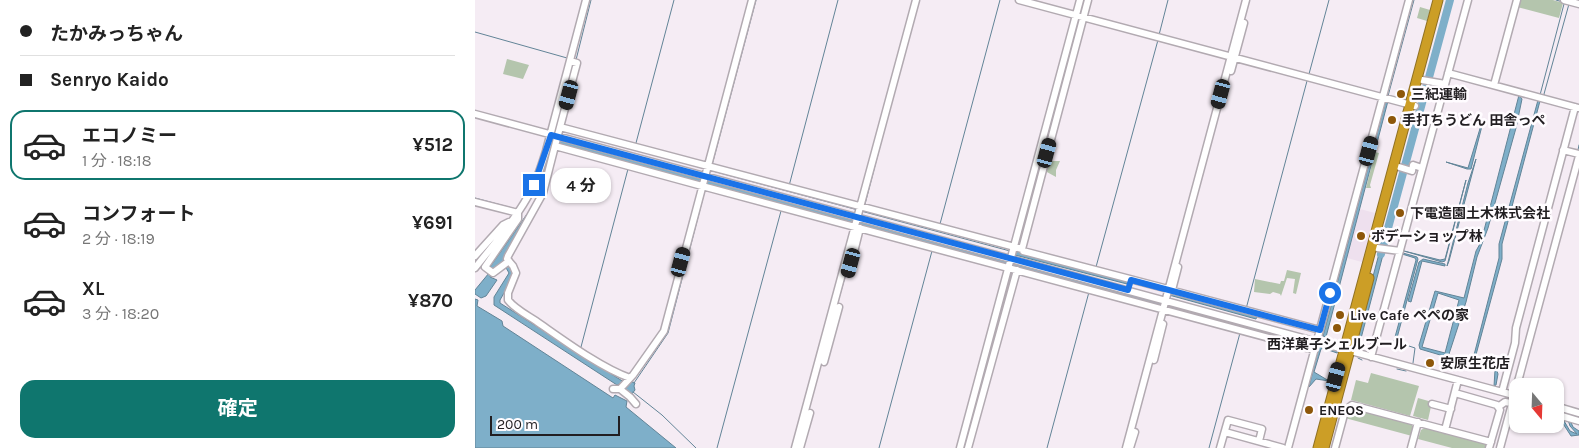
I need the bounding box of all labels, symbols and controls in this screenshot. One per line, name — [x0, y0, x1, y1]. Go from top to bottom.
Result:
text: たかみっちゃん — [50, 23, 183, 45]
text: Senryo Kaido — [50, 69, 169, 91]
car — [1209, 78, 1232, 110]
car — [557, 79, 580, 111]
place label: 三紀運輸 — [1411, 86, 1467, 103]
marker: 三紀運輸 — [1395, 88, 1407, 100]
place label: 手打ちうどん 田舎っぺ — [1402, 112, 1546, 129]
marker: 手打ちうどん 田舎っぺ — [1386, 114, 1398, 126]
icon: car — [22, 123, 67, 168]
text: エコノミー — [82, 125, 177, 147]
text: ¥512 — [413, 134, 453, 156]
car — [1357, 135, 1380, 167]
car — [1035, 137, 1058, 169]
text: 1 分 · 18:18 — [82, 151, 151, 170]
callout: 4 分 — [551, 168, 611, 202]
route end — [523, 174, 545, 196]
text: 4 分 — [566, 176, 596, 195]
icon: car — [22, 201, 67, 246]
text: コンフォート — [82, 203, 195, 225]
place label: 下電造園土木株式会社 — [1410, 205, 1550, 222]
marker: 下電造園土木株式会社 — [1394, 207, 1406, 219]
text: ¥691 — [412, 212, 453, 234]
place label: ボデーショップ林 — [1371, 228, 1483, 245]
text: 2 分 · 18:19 — [82, 229, 155, 248]
marker: ボデーショップ林 — [1355, 230, 1367, 242]
car — [669, 246, 692, 278]
car — [839, 247, 862, 279]
text: XL — [82, 278, 104, 300]
icon: car — [22, 279, 67, 324]
route start — [1319, 282, 1341, 304]
text: ¥870 — [408, 290, 453, 312]
text: 3 分 · 18:20 — [82, 304, 159, 323]
place label: Live Cafe ペペの家 — [1350, 307, 1469, 324]
marker: Live Cafe ペペの家 — [1334, 309, 1346, 321]
marker: 西洋菓子シェルブール — [1331, 322, 1343, 334]
place label: 西洋菓子シェルブール — [1267, 336, 1407, 353]
place label: 安原生花店 — [1440, 355, 1510, 372]
marker: 安原生花店 — [1424, 357, 1436, 369]
car — [1324, 361, 1347, 393]
north arrow — [1509, 378, 1564, 432]
map controls — [1509, 378, 1564, 433]
button: 確定 — [20, 380, 455, 438]
place label: ENEOS — [1319, 402, 1364, 419]
marker: ENEOS — [1303, 404, 1315, 416]
scale bar — [490, 413, 620, 436]
text: 200 m — [497, 416, 538, 433]

